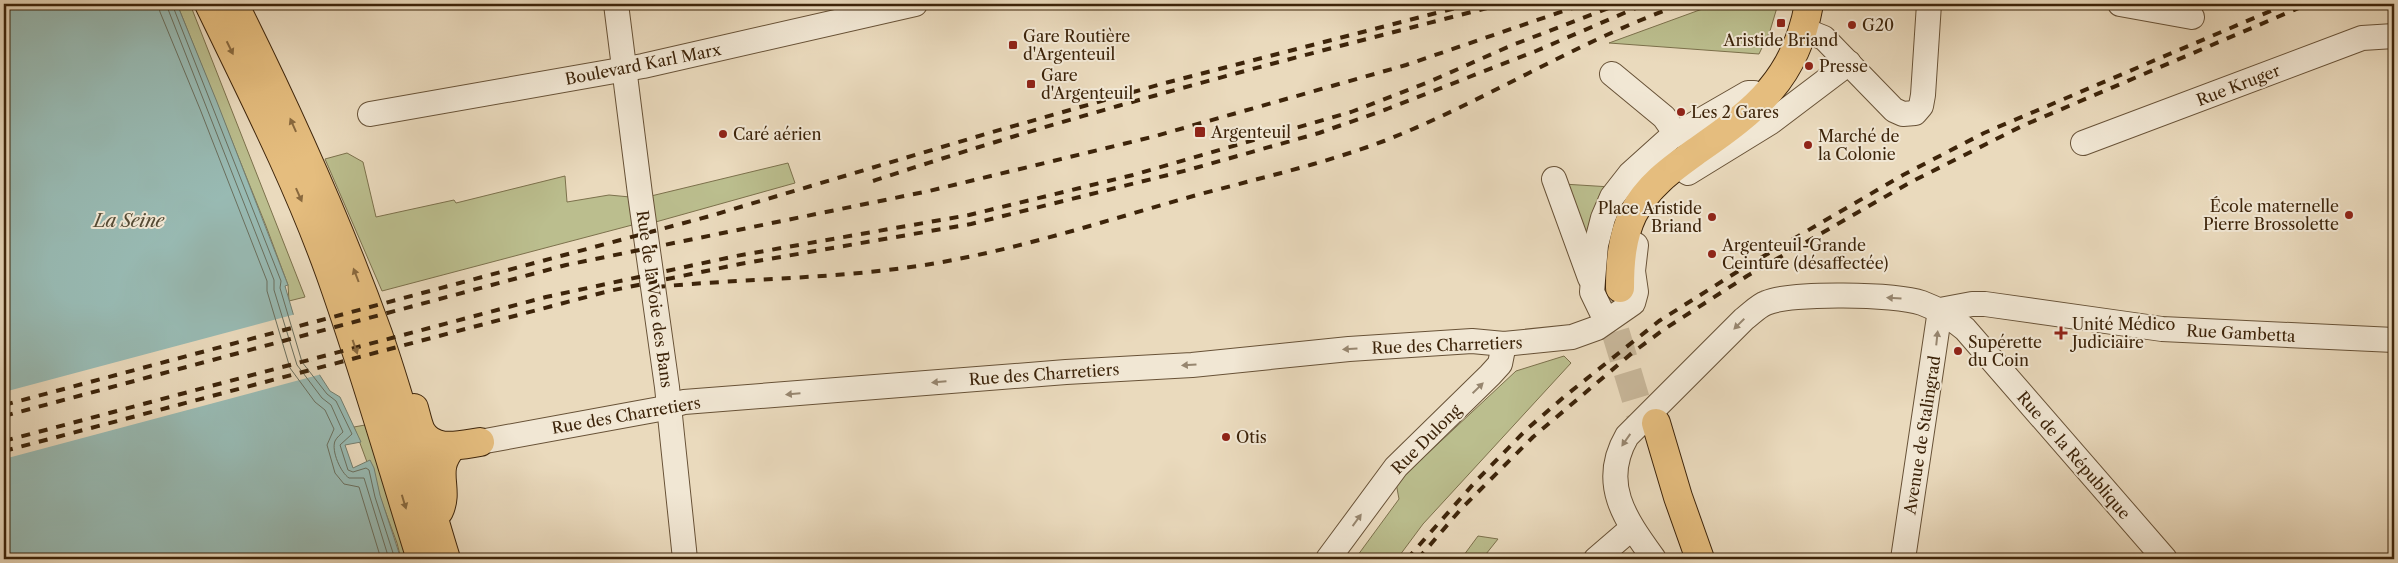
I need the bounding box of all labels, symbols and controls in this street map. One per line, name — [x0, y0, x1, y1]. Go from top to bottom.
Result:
place label: G20 — [1862, 15, 1894, 35]
marker: Aristide Briand — [1775, 17, 1787, 29]
marker: G20 — [1846, 19, 1858, 31]
place label: Gare Routière d'Argenteuil — [1023, 26, 1130, 64]
place label: Aristide Briand — [1723, 30, 1839, 50]
street label: Boulevard Karl Marx — [563, 39, 723, 89]
marker: Gare Routière d'Argenteuil — [1007, 39, 1019, 51]
one-way arrow — [226, 41, 234, 55]
place label: Presse — [1819, 56, 1868, 76]
marker: Presse — [1803, 60, 1815, 72]
street label: Rue Kruger — [2193, 60, 2283, 110]
place label: Gare d'Argenteuil — [1041, 65, 1133, 103]
marker: Gare d'Argenteuil — [1025, 78, 1037, 90]
place label: Les 2 Gares — [1691, 102, 1779, 122]
marker: Les 2 Gares — [1675, 106, 1687, 118]
one-way arrow — [289, 118, 297, 132]
place label: Argenteuil — [1210, 122, 1291, 142]
place label: Caré aérien — [733, 124, 822, 144]
marker: Argenteuil — [1193, 125, 1207, 139]
place label: Marché de la Colonie — [1818, 126, 1899, 164]
marker: Caré aérien — [717, 128, 729, 140]
marker: Marché de la Colonie — [1802, 139, 1814, 151]
one-way arrow — [296, 188, 304, 202]
place label: École maternelle Pierre Brossolette — [2203, 196, 2339, 234]
place label: Place Aristide Briand — [1598, 198, 1702, 236]
street label: Rue de la Voie des Bans — [633, 209, 677, 389]
marker: École maternelle Pierre Brossolette — [2343, 209, 2355, 221]
water label: La Seine — [92, 210, 166, 232]
marker: Place Aristide Briand — [1706, 211, 1718, 223]
place label: Argenteuil-Grande Ceinture (désaffectée) — [1721, 235, 1888, 273]
marker: Argenteuil-Grande Ceinture (désaffectée) — [1706, 248, 1718, 260]
one-way arrow — [352, 267, 360, 282]
one-way arrow — [1885, 293, 1901, 301]
place label: Unité Médico Judiciaire — [2069, 314, 2175, 352]
one-way arrow — [1734, 318, 1746, 330]
street label: Rue Gambetta — [2186, 320, 2297, 346]
marker: Unité Médico Judiciaire — [2054, 326, 2068, 340]
one-way arrow — [1933, 330, 1941, 346]
street label: Rue des Charretiers — [1371, 332, 1523, 358]
place label: Supérette du Coin — [1968, 332, 2042, 370]
one-way arrow — [351, 340, 359, 355]
marker: Supérette du Coin — [1952, 345, 1964, 357]
one-way arrow — [1342, 346, 1358, 354]
street label: Avenue de Stalingrad — [1899, 354, 1944, 517]
street label: Rue des Charretiers — [968, 359, 1120, 389]
one-way arrow — [1180, 361, 1196, 369]
one-way arrow — [931, 378, 947, 386]
one-way arrow — [1472, 382, 1484, 394]
street label: Rue de la République — [2013, 387, 2135, 523]
one-way arrow — [784, 390, 800, 398]
street label: Rue des Charretiers — [550, 392, 702, 438]
street label: Rue Dulong — [1387, 399, 1466, 478]
place label: Otis — [1236, 427, 1267, 447]
marker: Otis — [1220, 431, 1232, 443]
one-way arrow — [1621, 433, 1630, 447]
one-way arrow — [400, 495, 408, 510]
one-way arrow — [1352, 513, 1362, 527]

